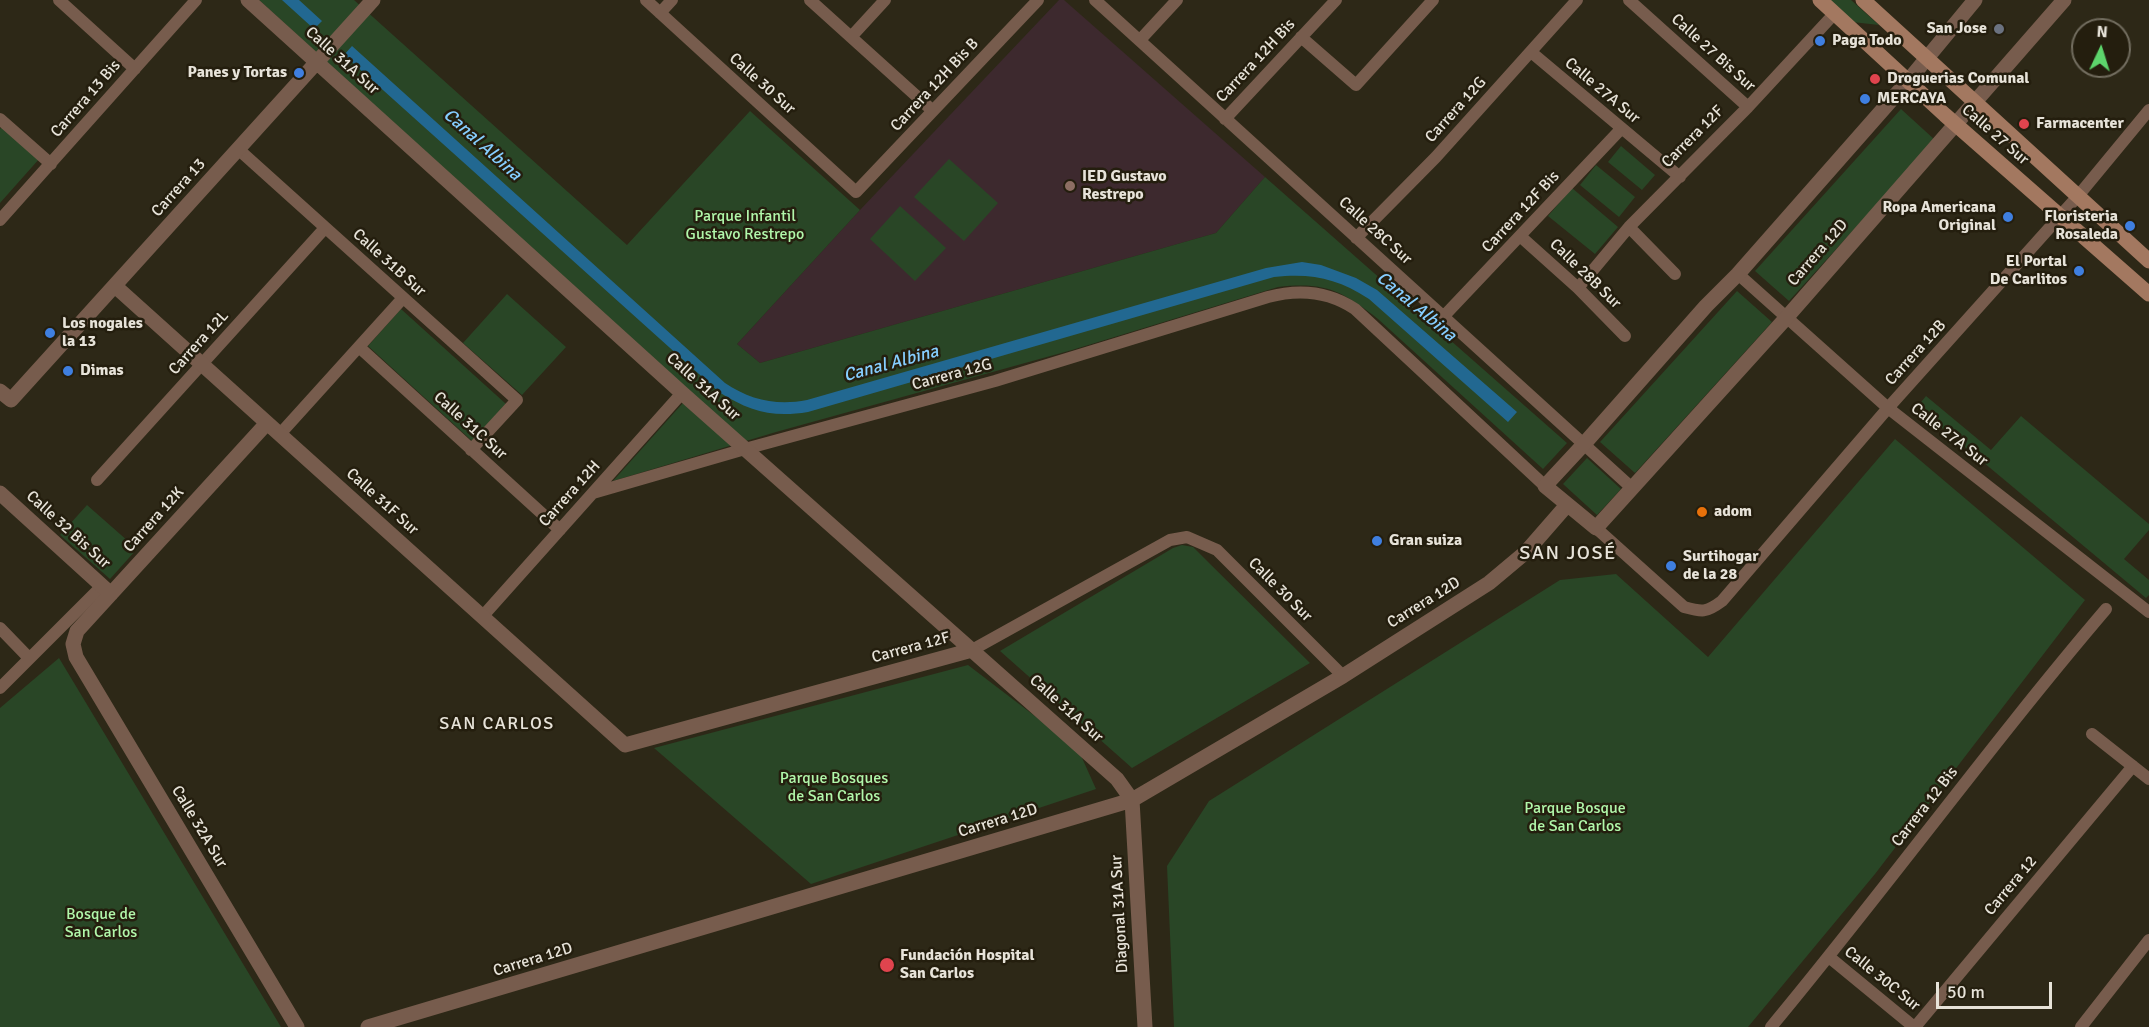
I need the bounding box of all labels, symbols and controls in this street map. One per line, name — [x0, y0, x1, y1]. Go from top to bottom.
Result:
street label: Calle 27 Bis Sur — [1667, 10, 1759, 96]
street label: Carrera 12H Bis — [1212, 15, 1300, 107]
north arrow — [2071, 18, 2131, 78]
place label: San Jose — [1927, 19, 1987, 39]
marker: San Jose — [1992, 22, 2006, 36]
text: N — [2096, 22, 2108, 42]
street label: Calle 31A Sur — [301, 23, 383, 99]
place label: Paga Todo — [1832, 31, 1902, 51]
street label: Carrera 12H Bis B — [887, 34, 983, 136]
marker: Paga Todo — [1813, 34, 1827, 48]
street label: Calle 30 Sur — [725, 49, 799, 119]
street label: Calle 27A Sur — [1560, 54, 1644, 128]
street label: Carrera 13 Bis — [47, 56, 125, 142]
place label: Panes y Tortas — [188, 63, 287, 83]
marker: Panes y Tortas — [292, 66, 306, 80]
place label: Droguerias Comunal — [1887, 69, 2029, 89]
marker: Droguerias Comunal — [1868, 72, 1882, 86]
street label: Carrera 12G — [1421, 73, 1491, 147]
place label: MERCAYA — [1877, 89, 1946, 109]
marker: MERCAYA — [1858, 92, 1872, 106]
street label: Calle 27 Sur — [1958, 101, 2032, 169]
street label: Carrera 12F — [1658, 102, 1728, 172]
water label: Canal Albina — [439, 104, 525, 186]
place label: Farmacenter — [2036, 114, 2124, 134]
marker: Farmacenter — [2017, 117, 2031, 131]
street label: Carrera 13 — [148, 155, 210, 221]
place label: IED Gustavo Restrepo — [1082, 167, 1167, 205]
street label: Carrera 12F Bis — [1478, 167, 1564, 257]
marker: IED Gustavo Restrepo — [1063, 179, 1077, 193]
street label: Calle 28C Sur — [1334, 193, 1416, 269]
place label: Ropa Americana Original — [1882, 198, 1996, 236]
park label: Parque Infantil Gustavo Restrepo — [686, 207, 804, 245]
place label: Floristeria Rosaleda — [2044, 207, 2118, 245]
marker: Ropa Americana Original — [2001, 210, 2015, 224]
street label: Carrera 12D — [1784, 216, 1852, 290]
marker: Floristeria Rosaleda — [2123, 219, 2137, 233]
street label: Calle 31B Sur — [348, 225, 430, 301]
street label: Calle 28B Sur — [1545, 235, 1625, 313]
place label: El Portal De Carlitos — [1990, 252, 2067, 290]
marker: El Portal De Carlitos — [2072, 264, 2086, 278]
water label: Canal Albina — [1372, 267, 1460, 347]
street label: Carrera 12L — [165, 307, 233, 379]
place label: Los nogales la 13 — [62, 314, 143, 352]
street label: Carrera 12B — [1882, 316, 1950, 390]
marker: Los nogales la 13 — [43, 326, 57, 340]
water label: Canal Albina — [841, 341, 941, 387]
street label: Calle 31A Sur — [662, 349, 744, 425]
street label: Carrera 12G — [910, 355, 994, 395]
place label: Dimas — [80, 361, 124, 381]
marker: Dimas — [61, 364, 75, 378]
street label: Calle 31C Sur — [429, 388, 511, 464]
street label: Calle 27A Sur — [1907, 399, 1991, 471]
street label: Carrera 12H — [535, 457, 605, 531]
street label: Calle 31F Sur — [342, 464, 422, 540]
street label: Carrera 12K — [120, 483, 188, 557]
street label: Calle 32 Bis Sur — [22, 487, 114, 573]
place label: adom — [1714, 502, 1752, 522]
marker: adom — [1695, 505, 1709, 519]
place label: Gran suiza — [1389, 531, 1462, 551]
marker: Gran suiza — [1370, 534, 1384, 548]
district label: SAN JOSÉ — [1519, 542, 1617, 566]
place label: Surtihogar de la 28 — [1683, 547, 1759, 585]
street label: Calle 30 Sur — [1244, 554, 1316, 626]
marker: Surtihogar de la 28 — [1664, 559, 1678, 573]
street label: Carrera 12D — [1384, 573, 1464, 633]
street label: Carrera 12F — [870, 628, 952, 668]
street label: Calle 31A Sur — [1025, 671, 1107, 747]
district label: SAN CARLOS — [439, 713, 555, 735]
street label: Carrera 12 Bis — [1888, 763, 1962, 851]
park label: Parque Bosques de San Carlos — [780, 769, 888, 807]
street label: Calle 32A Sur — [167, 782, 231, 872]
park label: Parque Bosque de San Carlos — [1524, 799, 1626, 837]
street label: Carrera 12D — [956, 800, 1040, 842]
street label: Carrera 12 — [1981, 852, 2041, 920]
street label: Diagonal 31A Sur — [1107, 854, 1133, 974]
park label: Bosque de San Carlos — [65, 905, 137, 943]
street label: Carrera 12D — [491, 939, 575, 981]
street label: Calle 30C Sur — [1840, 943, 1924, 1015]
place label: Fundación Hospital San Carlos — [900, 946, 1034, 984]
marker: Fundación Hospital San Carlos — [878, 956, 896, 974]
scale bar — [1939, 970, 2054, 1008]
text: 50 m — [1947, 981, 1985, 1003]

